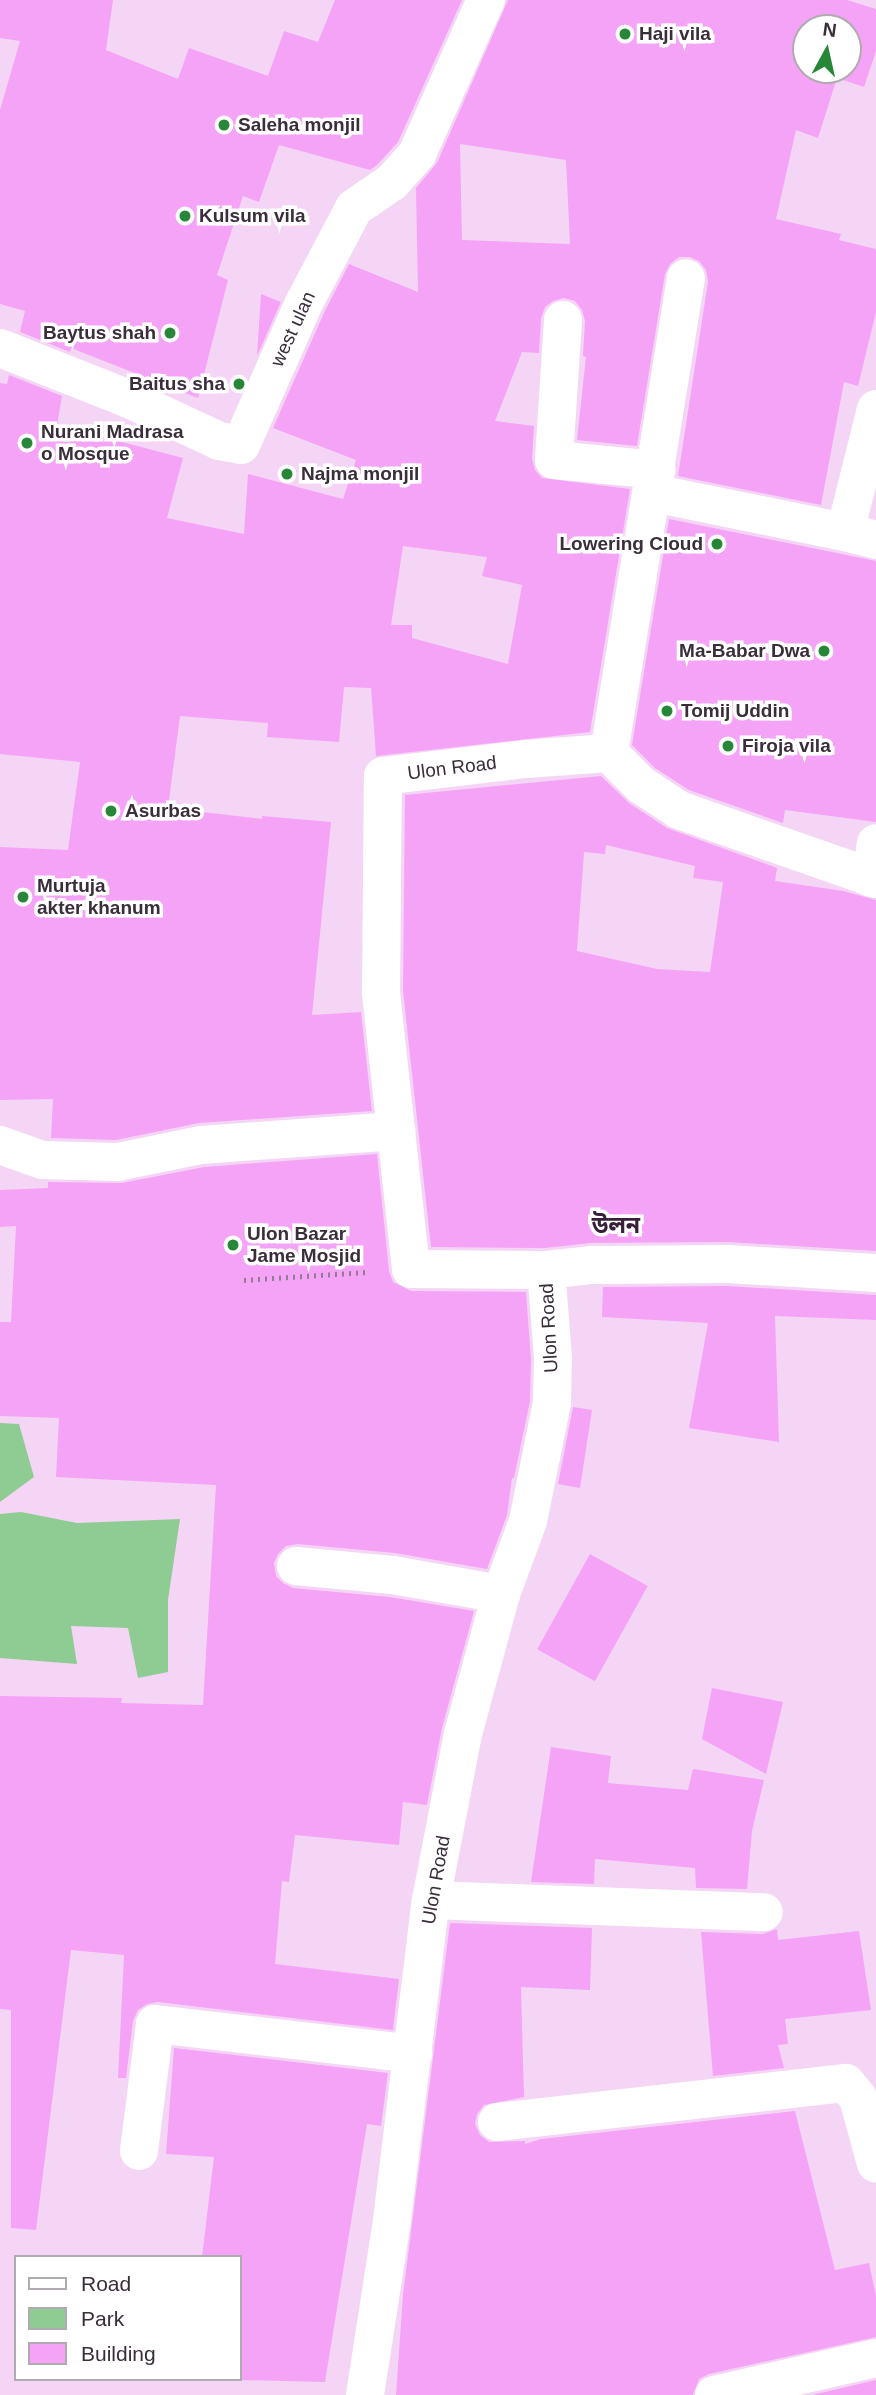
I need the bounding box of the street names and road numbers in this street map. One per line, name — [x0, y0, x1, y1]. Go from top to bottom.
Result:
street label: west ulan — [266, 288, 320, 370]
street label: Ulon Road — [406, 751, 498, 785]
street label: Ulon Road — [535, 1283, 563, 1373]
street label: Ulon Road — [417, 1834, 455, 1926]

